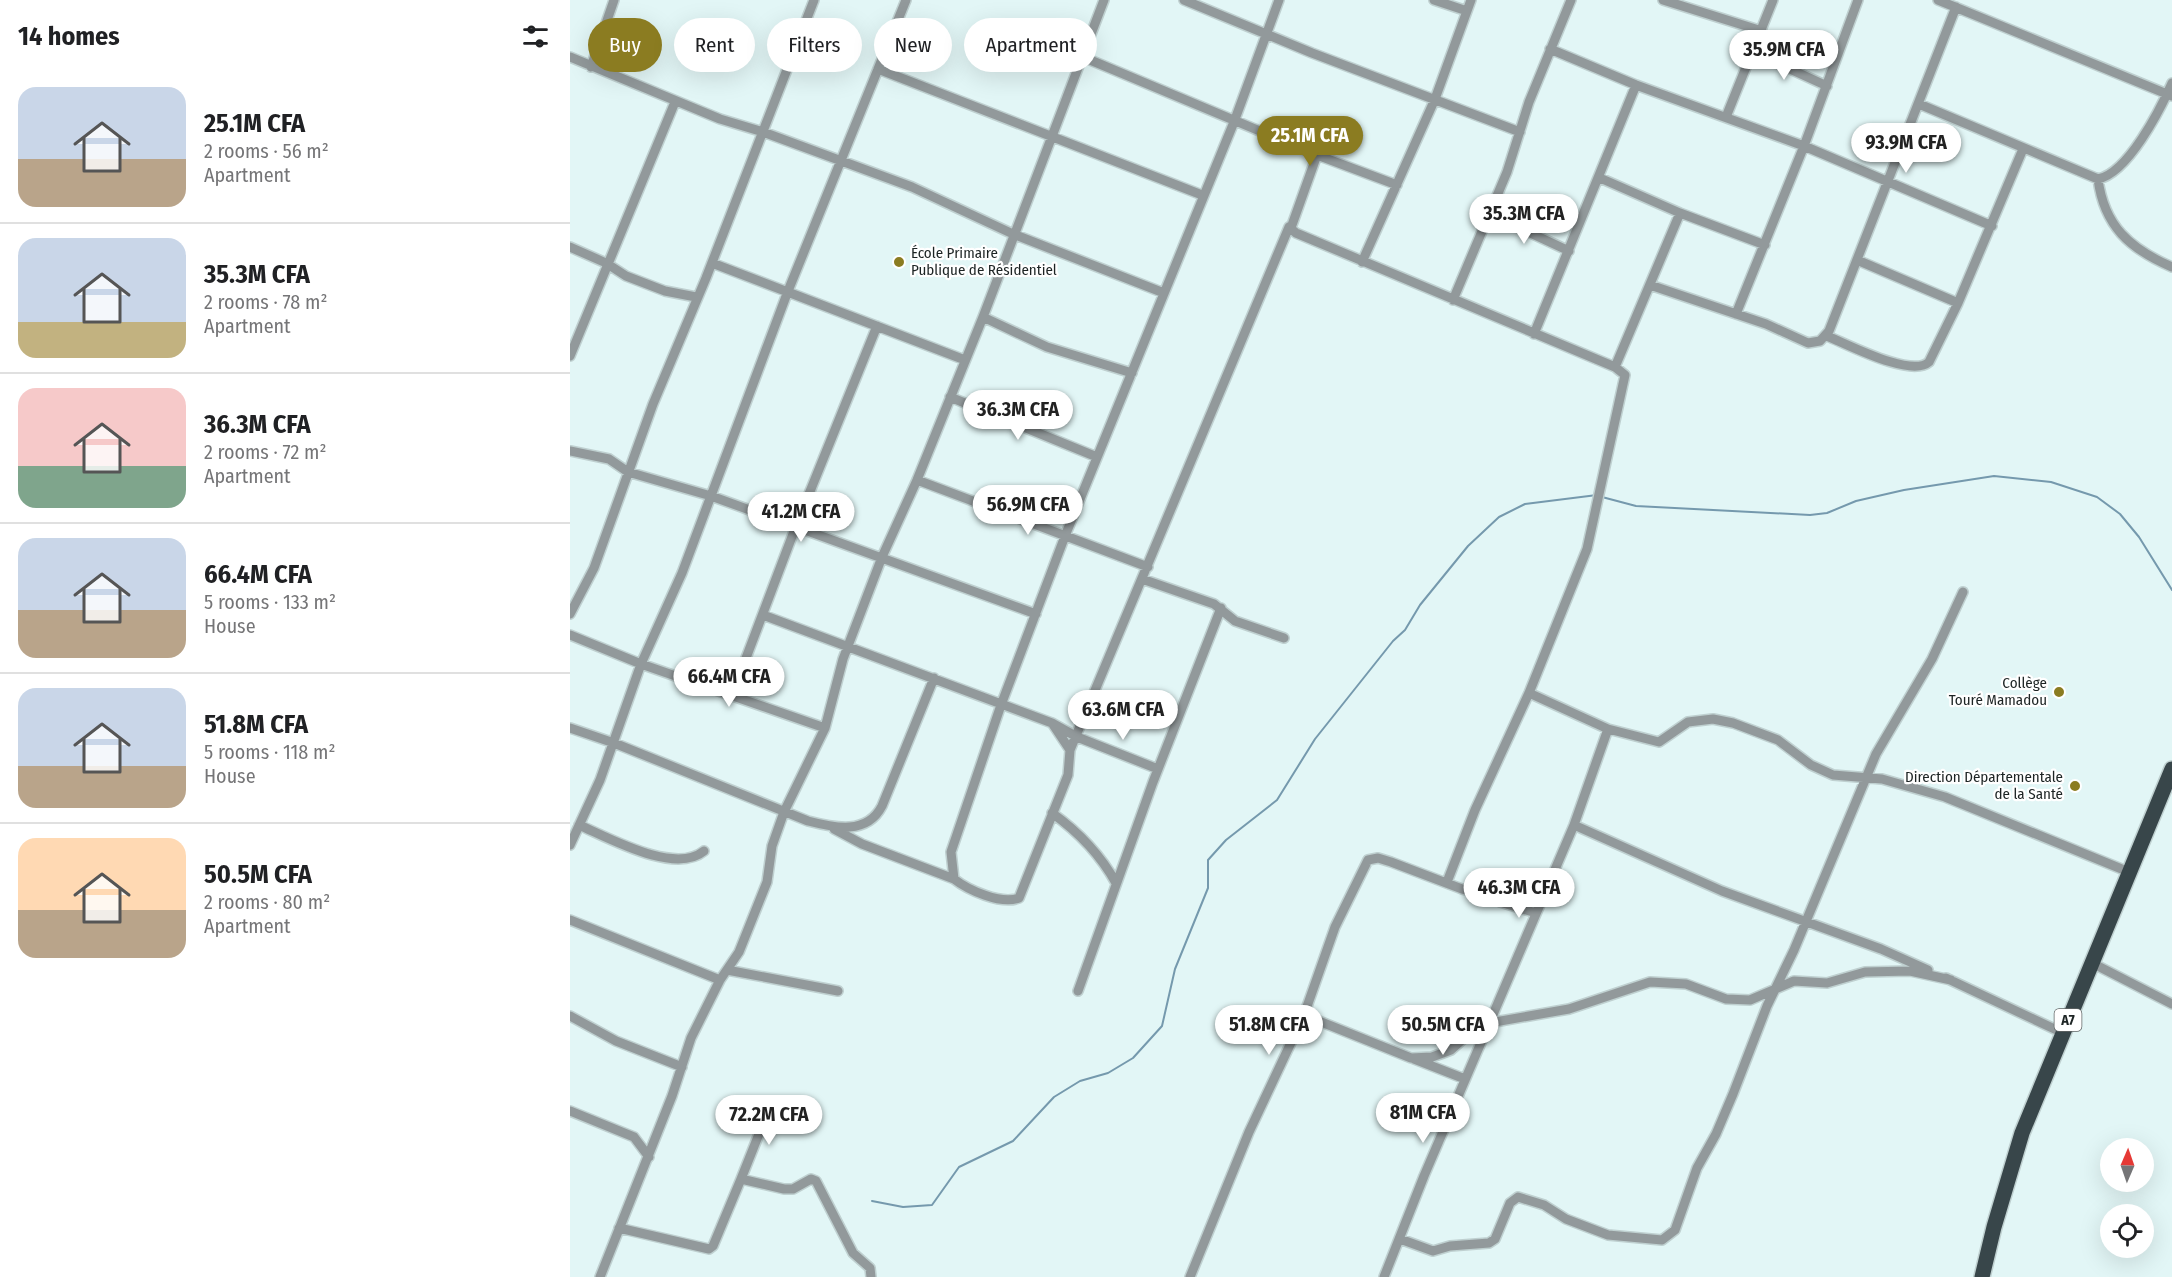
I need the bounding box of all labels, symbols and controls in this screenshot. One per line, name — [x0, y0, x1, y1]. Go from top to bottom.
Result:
chip: Buy — [588, 18, 662, 72]
chip: Rent — [674, 18, 755, 72]
chip: Filters — [767, 18, 862, 72]
chip: New — [874, 18, 952, 72]
chip: Apartment — [964, 18, 1097, 72]
icon: filters — [519, 20, 552, 53]
text: 14 homes — [18, 21, 120, 52]
pin: 35.9M CFA — [1715, 30, 1853, 81]
text: 35.9M CFA — [1743, 37, 1825, 61]
text: 25.1M CFA — [204, 108, 305, 139]
icon: home — [66, 111, 138, 183]
pin: 25.1M CFA — [1241, 116, 1379, 167]
text: 25.1M CFA — [1271, 123, 1349, 147]
pin: 93.9M CFA — [1837, 123, 1975, 174]
text: 93.9M CFA — [1865, 130, 1947, 154]
text: 2 rooms · 56 m² — [204, 139, 329, 163]
text: Apartment — [204, 163, 291, 187]
pin: 35.3M CFA — [1455, 194, 1593, 245]
text: 35.3M CFA — [1483, 201, 1565, 225]
place label: École Primaire Publique de Résidentiel — [911, 244, 1057, 279]
marker: École Primaire Publique de Résidentiel — [892, 255, 906, 269]
text: 35.3M CFA — [204, 259, 310, 290]
icon: home — [66, 262, 138, 334]
text: 2 rooms · 78 m² — [204, 290, 327, 314]
text: Apartment — [204, 314, 291, 338]
pin: 36.3M CFA — [949, 390, 1087, 441]
text: 36.3M CFA — [977, 397, 1059, 421]
text: 36.3M CFA — [204, 409, 311, 440]
icon: home — [66, 412, 138, 484]
text: 2 rooms · 72 m² — [204, 440, 326, 464]
text: Apartment — [204, 464, 291, 488]
pin: 56.9M CFA — [959, 485, 1097, 536]
pin: 41.2M CFA — [732, 492, 870, 543]
text: 56.9M CFA — [987, 492, 1069, 516]
text: 41.2M CFA — [762, 499, 840, 523]
text: 66.4M CFA — [204, 559, 312, 590]
icon: home — [66, 562, 138, 634]
text: 5 rooms · 133 m² — [204, 590, 336, 614]
text: House — [204, 614, 256, 638]
pin: 66.4M CFA — [660, 657, 798, 708]
text: 66.4M CFA — [687, 664, 771, 688]
place label: Collège Touré Mamadou — [1949, 674, 2047, 709]
marker: Collège Touré Mamadou — [2052, 685, 2066, 699]
pin: 63.6M CFA — [1054, 690, 1192, 741]
text: 63.6M CFA — [1082, 697, 1164, 721]
text: 51.8M CFA — [204, 709, 308, 740]
icon: home — [66, 712, 138, 784]
text: 5 rooms · 118 m² — [204, 740, 335, 764]
text: House — [204, 764, 256, 788]
place label: Direction Départementale de la Santé — [1905, 768, 2063, 803]
marker: Direction Départementale de la Santé — [2068, 779, 2082, 793]
text: 50.5M CFA — [204, 859, 312, 890]
icon: home — [66, 862, 138, 934]
pin: 46.3M CFA — [1450, 868, 1588, 919]
text: 46.3M CFA — [1478, 875, 1560, 899]
text: 2 rooms · 80 m² — [204, 890, 330, 914]
text: Apartment — [204, 914, 291, 938]
pin: 51.8M CFA — [1200, 1005, 1338, 1056]
pin: 50.5M CFA — [1374, 1005, 1512, 1056]
road number: A7 — [2054, 1009, 2082, 1031]
text: 51.8M CFA — [1229, 1012, 1309, 1036]
text: 50.5M CFA — [1401, 1012, 1485, 1036]
pin: 81M CFA — [1368, 1093, 1478, 1144]
pin: 72.2M CFA — [700, 1095, 838, 1146]
text: 81M CFA — [1390, 1100, 1456, 1124]
text: 72.2M CFA — [729, 1102, 809, 1126]
north arrow — [2100, 1138, 2154, 1192]
map controls — [2100, 1138, 2154, 1258]
button: locate — [2100, 1204, 2154, 1258]

